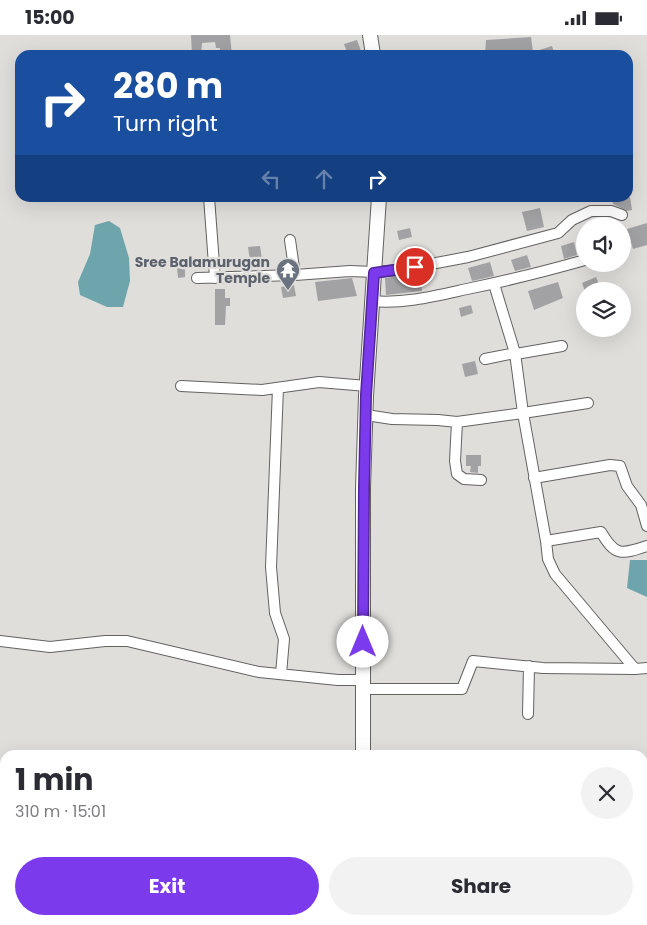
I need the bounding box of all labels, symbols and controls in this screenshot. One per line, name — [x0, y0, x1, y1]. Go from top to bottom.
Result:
text: 15:00 — [25, 4, 75, 31]
text: 280 m — [113, 61, 223, 110]
icon: right — [30, 70, 95, 135]
text: Turn right — [113, 108, 218, 139]
icon: left — [257, 165, 285, 193]
icon: ahead — [310, 165, 338, 193]
icon: right — [363, 165, 391, 193]
map controls — [576, 217, 631, 337]
button: sound — [576, 217, 631, 272]
pin — [394, 246, 436, 288]
place label: Sree Balamurugan Temple — [135, 252, 270, 288]
icon: arrive — [401, 253, 429, 281]
temple icon: Sree Balamurugan Temple — [275, 257, 301, 291]
button: layers — [576, 282, 631, 337]
position arrow — [336, 615, 388, 667]
text: 1 min — [15, 758, 93, 801]
button: close — [581, 767, 633, 819]
text: 310 m · 15:01 — [15, 800, 106, 823]
button: Exit — [15, 857, 319, 915]
button: Share — [329, 857, 633, 915]

